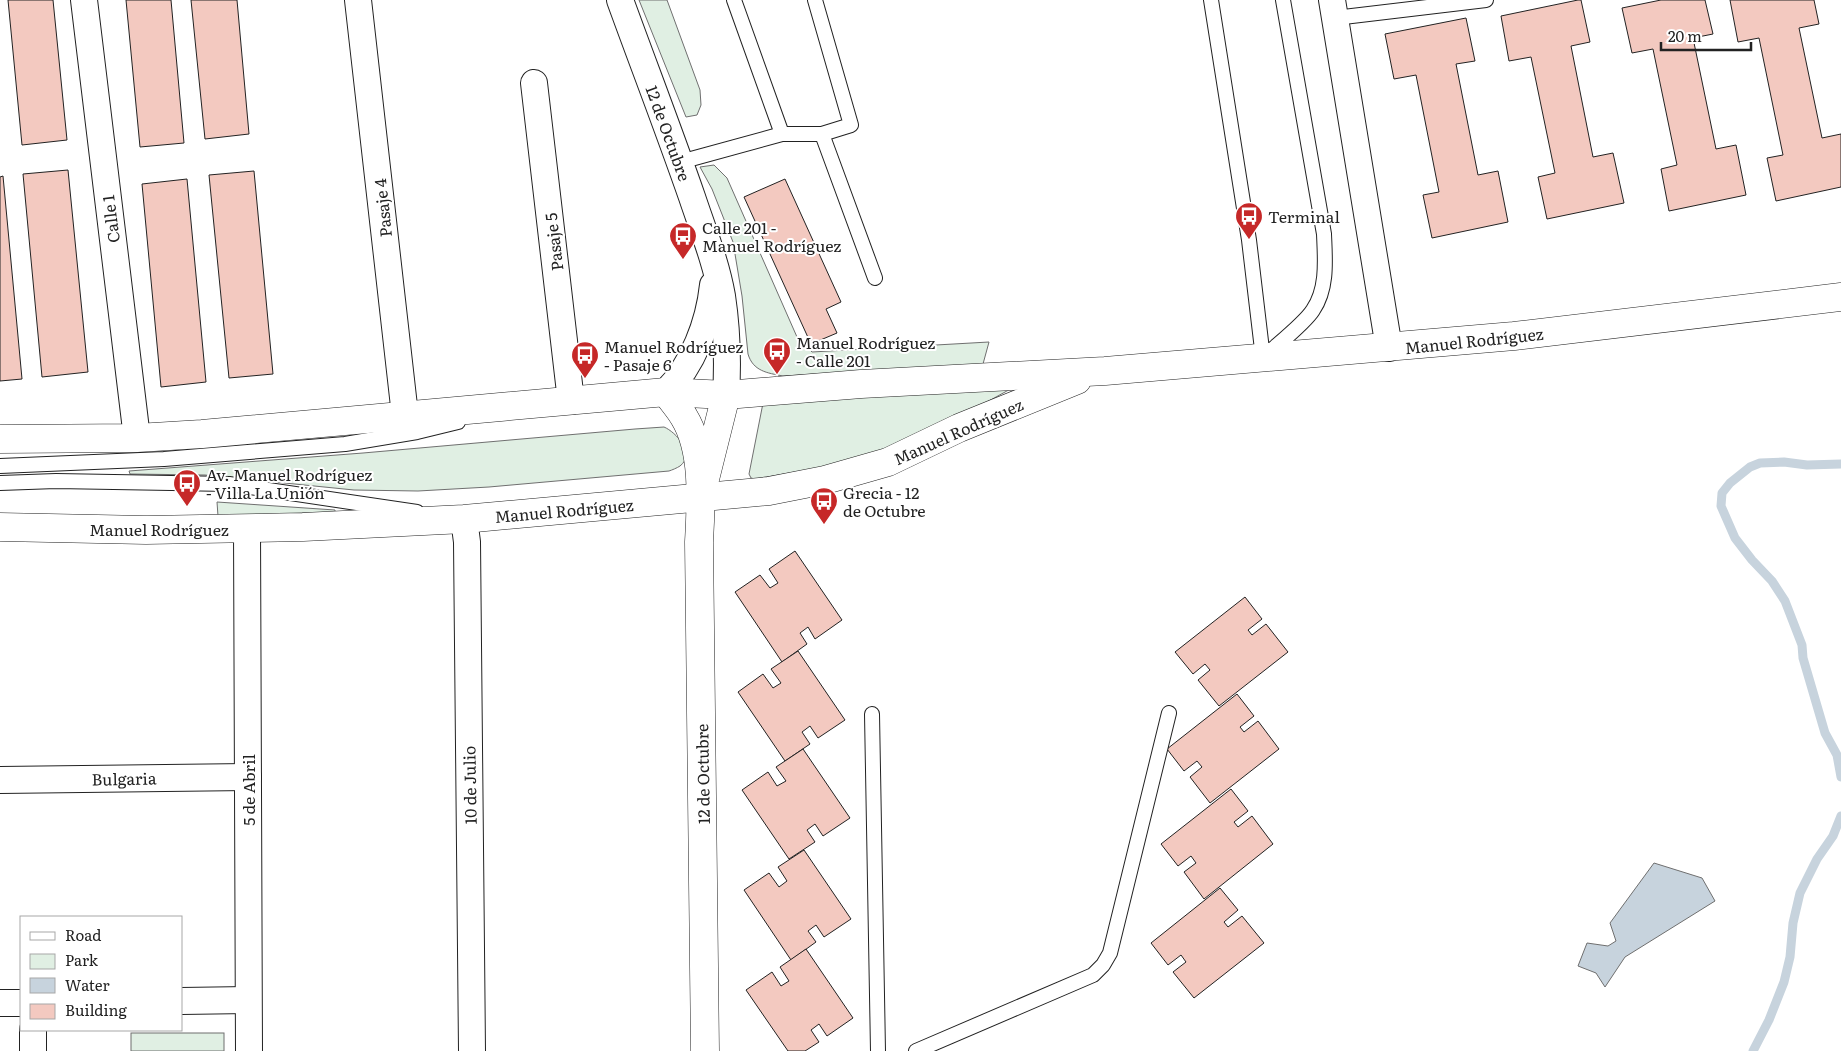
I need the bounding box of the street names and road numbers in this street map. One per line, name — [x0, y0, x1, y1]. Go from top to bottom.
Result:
street label: 12 de Octubre — [641, 82, 697, 184]
street label: Pasaje 4 — [367, 177, 397, 239]
street label: Calle 1 — [95, 193, 125, 244]
street label: Pasaje 5 — [538, 212, 568, 272]
street label: Manuel Rodríguez — [1403, 321, 1545, 359]
street label: Manuel Rodríguez — [889, 392, 1027, 470]
street label: Manuel Rodríguez — [494, 492, 635, 528]
street label: Manuel Rodríguez — [89, 517, 229, 541]
street label: 12 de Octubre — [689, 724, 715, 824]
street label: 10 de Julio — [456, 745, 482, 825]
street label: 5 de Abril — [236, 754, 260, 826]
street label: Bulgaria — [91, 765, 157, 791]

